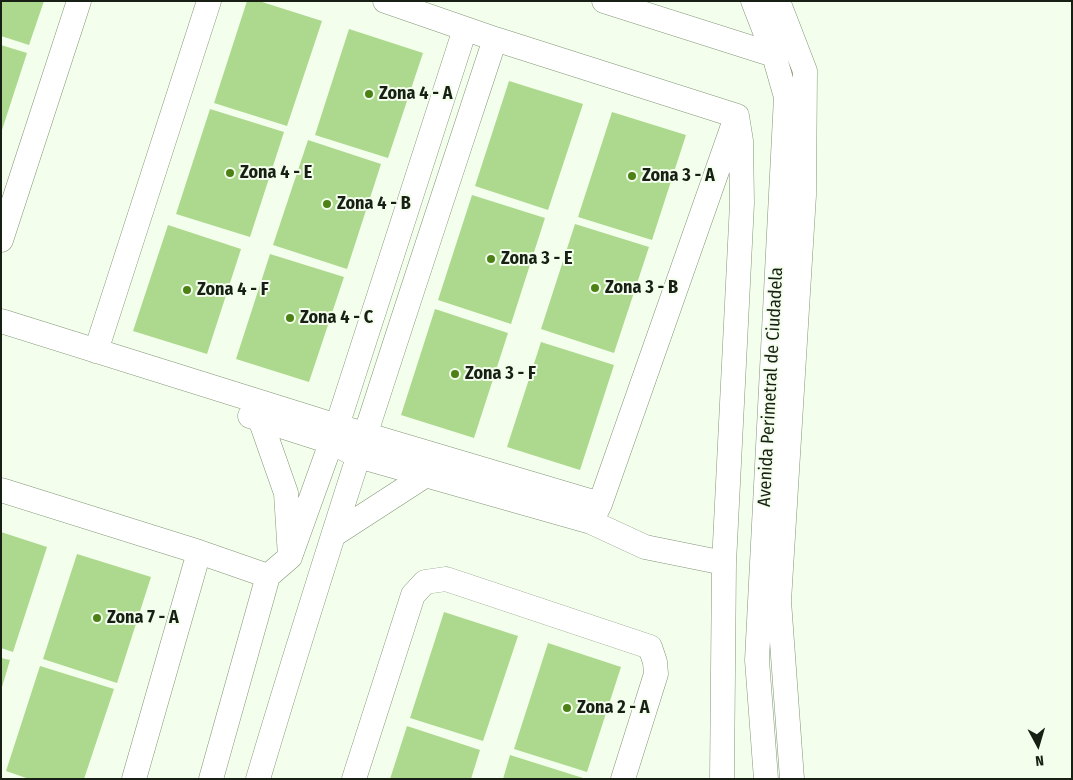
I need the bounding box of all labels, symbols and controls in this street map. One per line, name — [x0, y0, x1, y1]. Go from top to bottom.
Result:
place label: Zona 4 - A — [379, 83, 452, 105]
marker: Zona 4 - A — [363, 88, 375, 100]
place label: Zona 4 - E — [240, 162, 312, 184]
place label: Zona 3 - A — [642, 165, 715, 187]
marker: Zona 4 - E — [224, 167, 236, 179]
marker: Zona 3 - A — [626, 170, 638, 182]
place label: Zona 4 - B — [337, 193, 411, 215]
marker: Zona 4 - B — [321, 198, 333, 210]
place label: Zona 3 - E — [501, 248, 572, 270]
marker: Zona 3 - E — [485, 253, 497, 265]
street label: Avenida Perimetral de Ciudadela — [754, 267, 788, 507]
place label: Zona 3 - B — [605, 277, 678, 299]
place label: Zona 4 - F — [197, 279, 269, 301]
marker: Zona 3 - B — [589, 282, 601, 294]
marker: Zona 4 - F — [181, 284, 193, 296]
place label: Zona 4 - C — [300, 307, 373, 329]
marker: Zona 4 - C — [284, 312, 296, 324]
place label: Zona 3 - F — [465, 363, 536, 385]
marker: Zona 3 - F — [449, 368, 461, 380]
place label: Zona 7 - A — [107, 607, 179, 629]
marker: Zona 7 - A — [91, 612, 103, 624]
place label: Zona 2 - A — [577, 697, 650, 719]
marker: Zona 2 - A — [561, 702, 573, 714]
north arrow — [1013, 720, 1063, 770]
text: N — [1035, 752, 1045, 769]

